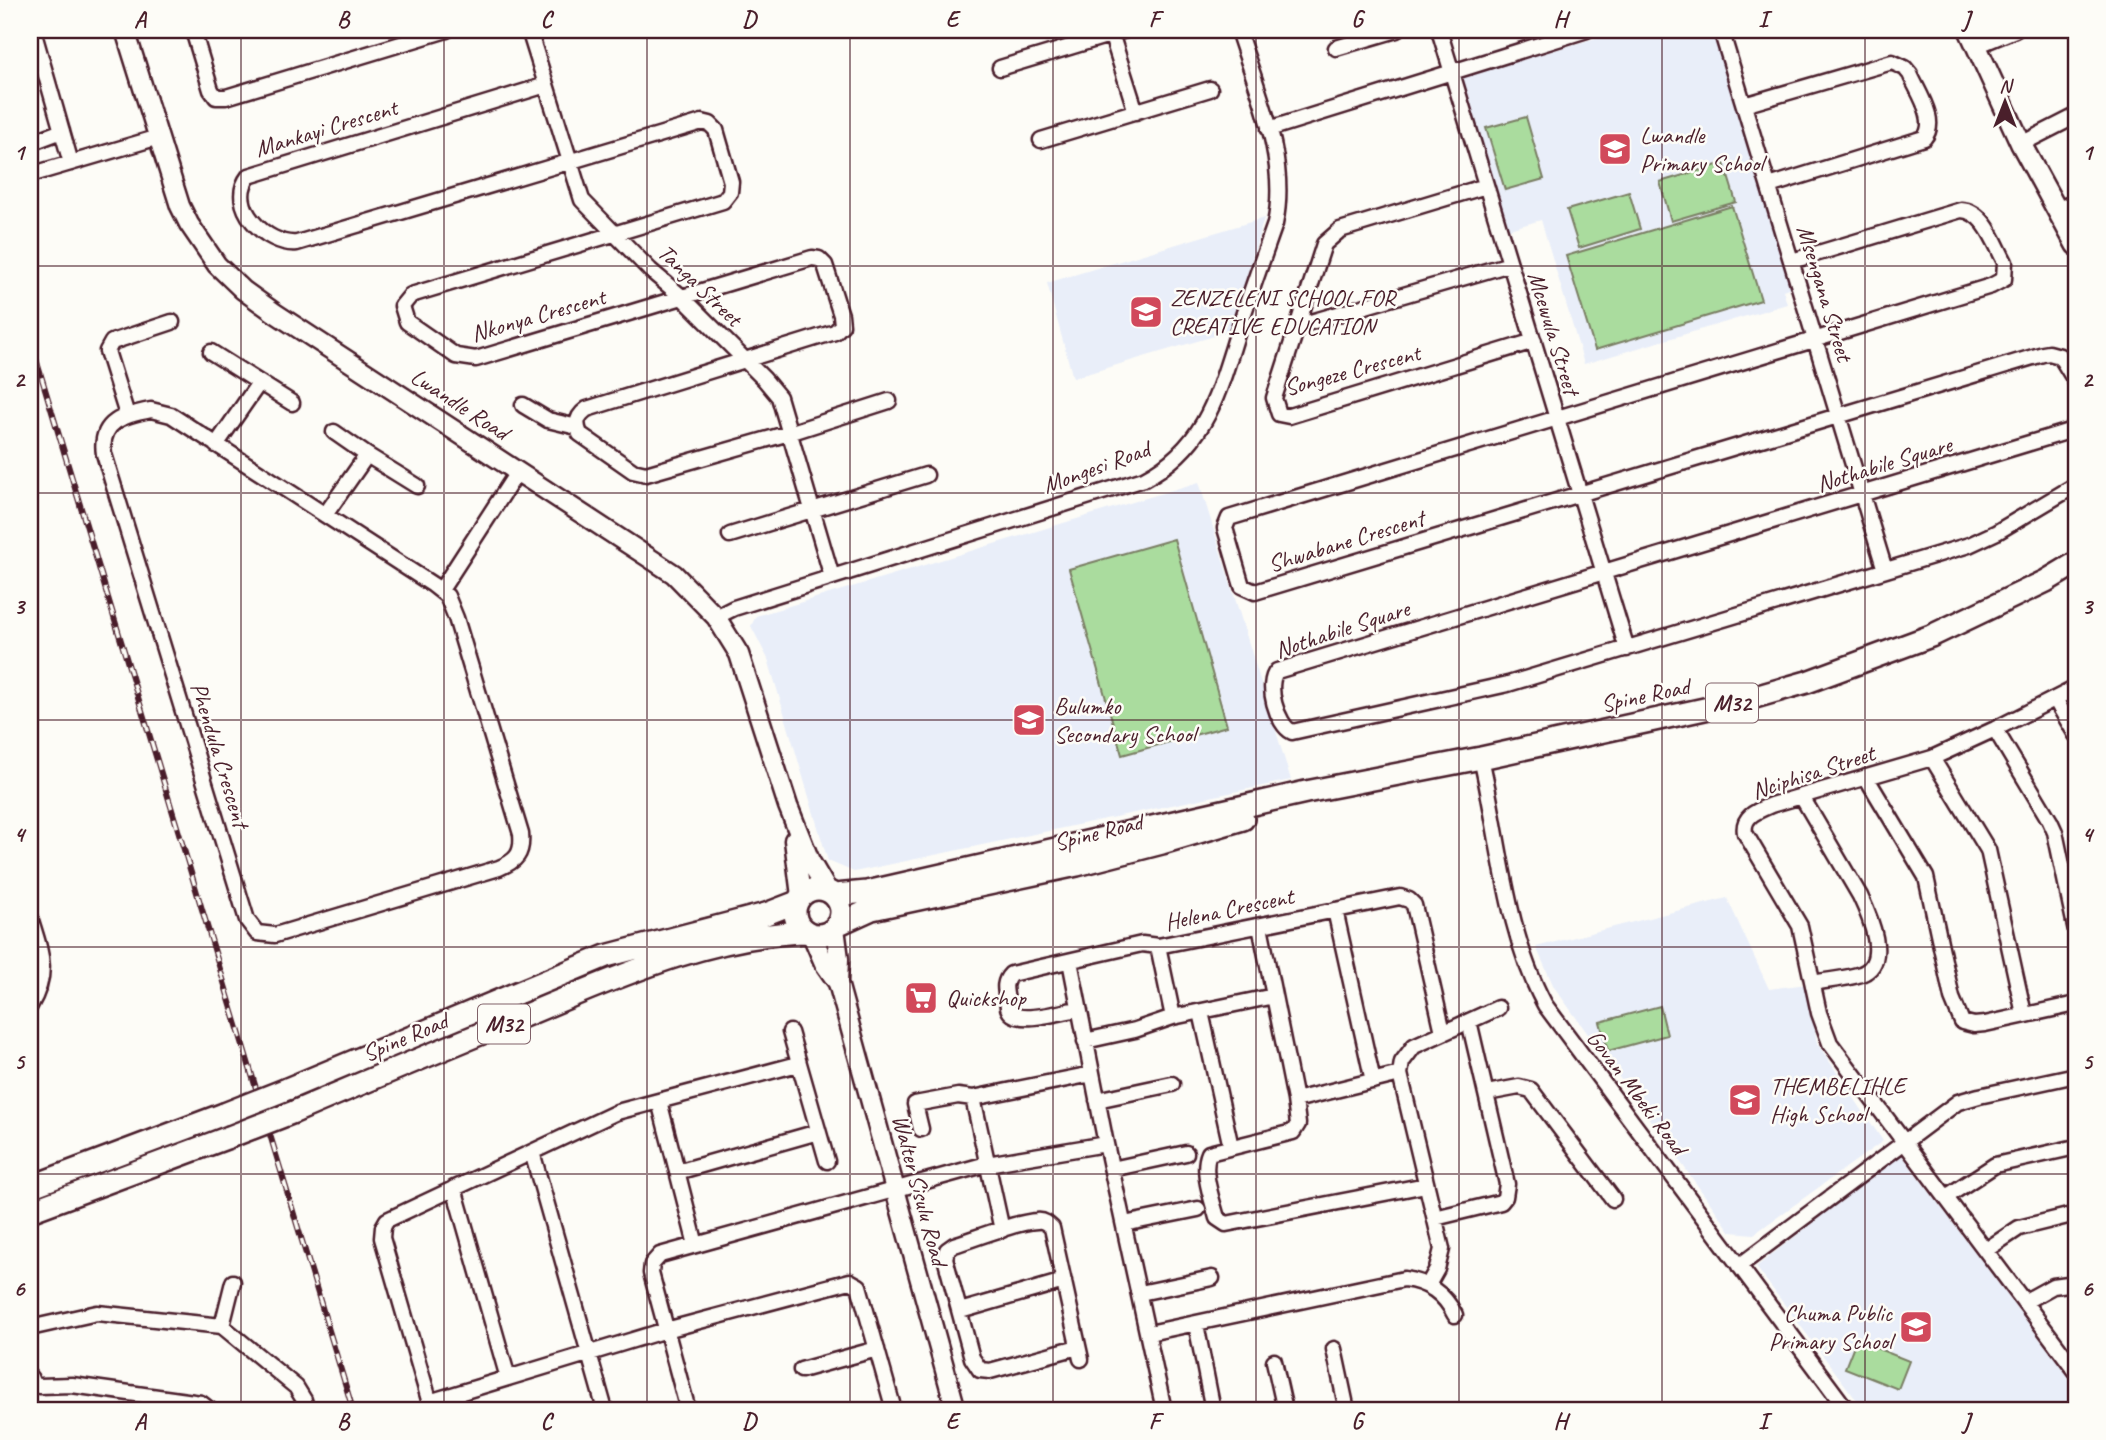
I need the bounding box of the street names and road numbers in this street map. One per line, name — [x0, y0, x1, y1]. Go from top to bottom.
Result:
street label: Mankayi Crescent — [251, 92, 403, 164]
street label: Msengana Street — [1790, 221, 1860, 367]
street label: Tanga Street — [652, 237, 750, 334]
street label: Mcewula Street — [1521, 268, 1588, 401]
street label: Nkonya Crescent — [467, 281, 611, 348]
street label: Songeze Crescent — [1281, 337, 1425, 403]
street label: Lwandle Road — [405, 361, 518, 449]
street label: Nothabile Square — [1813, 429, 1957, 499]
street label: Mongesi Road — [1038, 433, 1157, 500]
street label: Shwabane Crescent — [1264, 502, 1431, 579]
street label: Nothabile Square — [1271, 592, 1415, 665]
street label: Spine Road — [1598, 670, 1696, 719]
street label: Phendula Crescent — [184, 679, 257, 834]
road number: M32 — [1706, 684, 1758, 722]
street label: Nciphisa Street — [1748, 737, 1880, 806]
street label: Spine Road — [1051, 806, 1149, 857]
street label: Helena Crescent — [1162, 880, 1298, 937]
street label: Spine Road — [358, 1004, 456, 1068]
road number: M32 — [478, 1004, 530, 1044]
street label: Govan Mbeki Road — [1580, 1024, 1696, 1163]
street label: Walter Sisulu Road — [885, 1111, 955, 1272]

